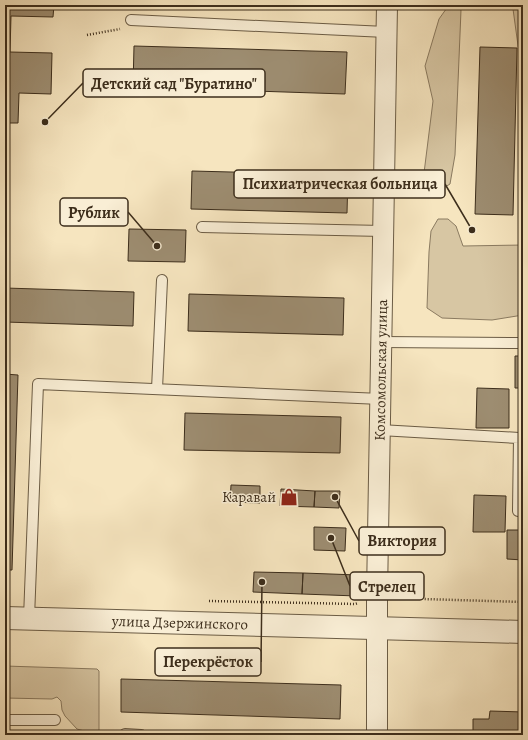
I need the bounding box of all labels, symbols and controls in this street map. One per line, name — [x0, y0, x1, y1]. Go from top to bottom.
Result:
callout: Детский сад "Буратино" — [83, 69, 265, 97]
text: Детский сад "Буратино" — [91, 73, 257, 95]
callout: Психиатрическая больница — [234, 170, 445, 198]
text: Психиатрическая больница — [242, 173, 438, 195]
callout: Рублик — [60, 198, 128, 226]
text: Рублик — [68, 202, 120, 224]
street label: Комсомольская улица — [370, 299, 392, 441]
place label: Каравай — [222, 487, 276, 507]
shop icon: Каравай — [279, 487, 299, 507]
callout: Виктория — [359, 527, 445, 555]
text: Виктория — [367, 530, 437, 552]
callout: Стрелец — [350, 572, 424, 600]
text: Стрелец — [358, 576, 416, 598]
street label: улица Дзержинского — [111, 611, 248, 635]
callout: Перекрёсток — [155, 648, 261, 676]
text: Перекрёсток — [163, 651, 253, 673]

